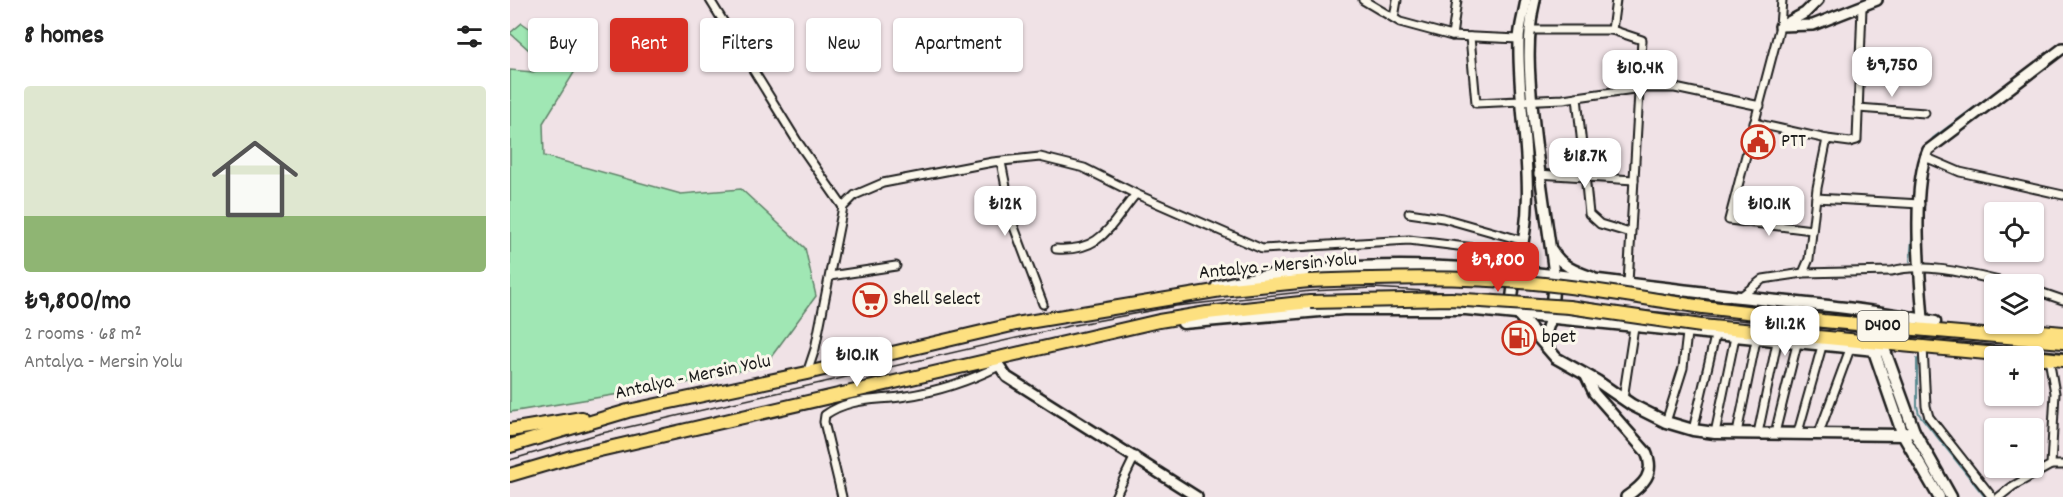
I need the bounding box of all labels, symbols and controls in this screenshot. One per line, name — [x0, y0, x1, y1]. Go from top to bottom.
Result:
text: 8 homes — [24, 18, 104, 55]
chip: Buy — [528, 18, 598, 72]
chip: Rent — [610, 18, 688, 72]
chip: Filters — [700, 18, 794, 72]
chip: New — [806, 18, 881, 72]
chip: Apartment — [893, 18, 1023, 72]
icon: filters — [453, 20, 486, 53]
pin: ₺9,750 — [1843, 47, 1941, 98]
pin: ₺10.4K — [1591, 50, 1689, 101]
text: ₺9,750 — [1866, 52, 1918, 80]
text: ₺10.4K — [1616, 55, 1664, 83]
public building icon: PTT — [1740, 124, 1776, 160]
icon: home — [201, 125, 309, 233]
place label: PTT — [1781, 128, 1806, 156]
pin: ₺18.7K — [1536, 138, 1634, 189]
text: ₺18.7K — [1563, 143, 1607, 171]
pin: ₺12K — [969, 186, 1041, 237]
pin: ₺10.1K — [1720, 186, 1818, 237]
text: ₺12K — [988, 191, 1022, 219]
text: ₺10.1K — [1747, 191, 1791, 219]
map controls — [1984, 202, 2044, 478]
button: locate — [1984, 202, 2044, 262]
pin: ₺9,800 — [1449, 242, 1547, 293]
street label: Antalya - Mersin Yolu — [1198, 246, 1358, 288]
text: ₺9,800 — [1471, 247, 1525, 275]
button: layers — [1984, 274, 2044, 334]
supermarket icon: Shell Select — [852, 282, 888, 318]
text: ₺9,800/mo — [24, 284, 131, 321]
place label: Shell Select — [893, 286, 980, 314]
pin: ₺11.2K — [1736, 306, 1834, 357]
text: ₺11.2K — [1764, 311, 1806, 339]
road number: D400 — [1858, 311, 1908, 341]
fuel station icon: bpet — [1501, 320, 1537, 356]
text: 2 rooms · 68 m² — [24, 321, 142, 349]
place label: bpet — [1542, 324, 1576, 352]
pin: ₺10.1K — [808, 337, 906, 388]
text: ₺10.1K — [835, 342, 879, 370]
button: + — [1984, 346, 2044, 406]
street label: Antalya - Mersin Yolu — [613, 348, 773, 408]
text: Antalya - Mersin Yolu — [24, 349, 183, 377]
button: − — [1984, 418, 2044, 478]

